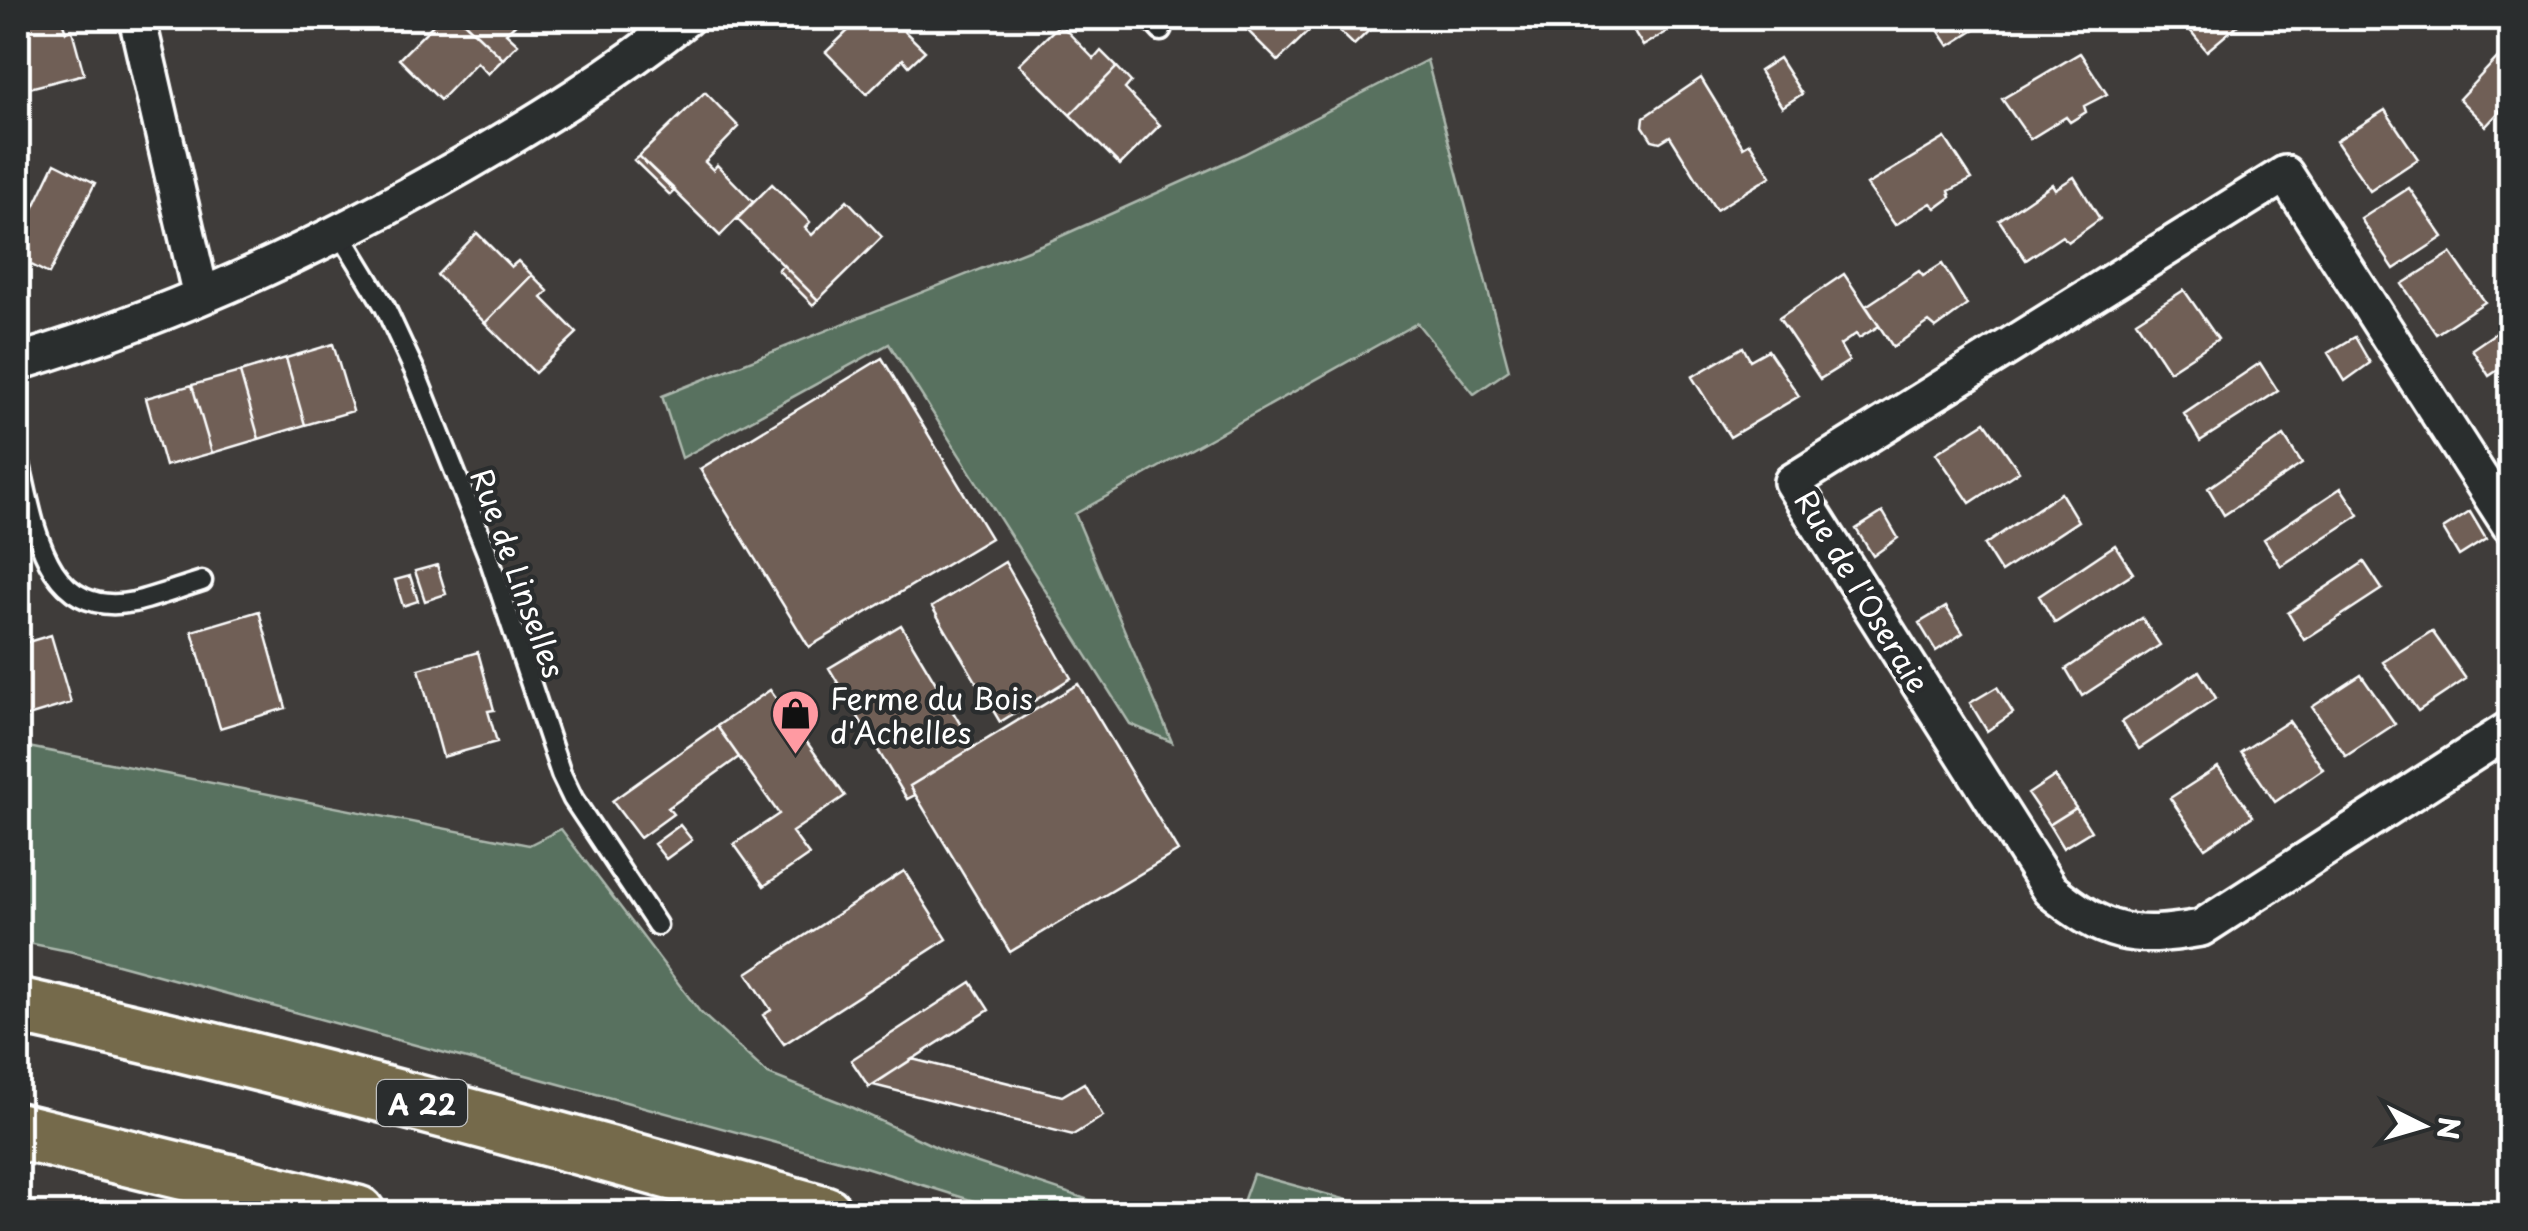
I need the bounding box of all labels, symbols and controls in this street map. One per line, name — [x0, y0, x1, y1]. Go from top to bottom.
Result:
street label: Rue de Linselles — [460, 462, 578, 684]
street label: Rue de l'Oseraie — [1785, 481, 1941, 701]
place label: Ferme du Bois d'Achelles — [830, 675, 1033, 754]
shop icon: Ferme du Bois d'Achelles — [769, 688, 821, 756]
north arrow — [2373, 1076, 2473, 1176]
road number: A 22 — [377, 1080, 467, 1126]
text: N — [2427, 1115, 2472, 1141]

